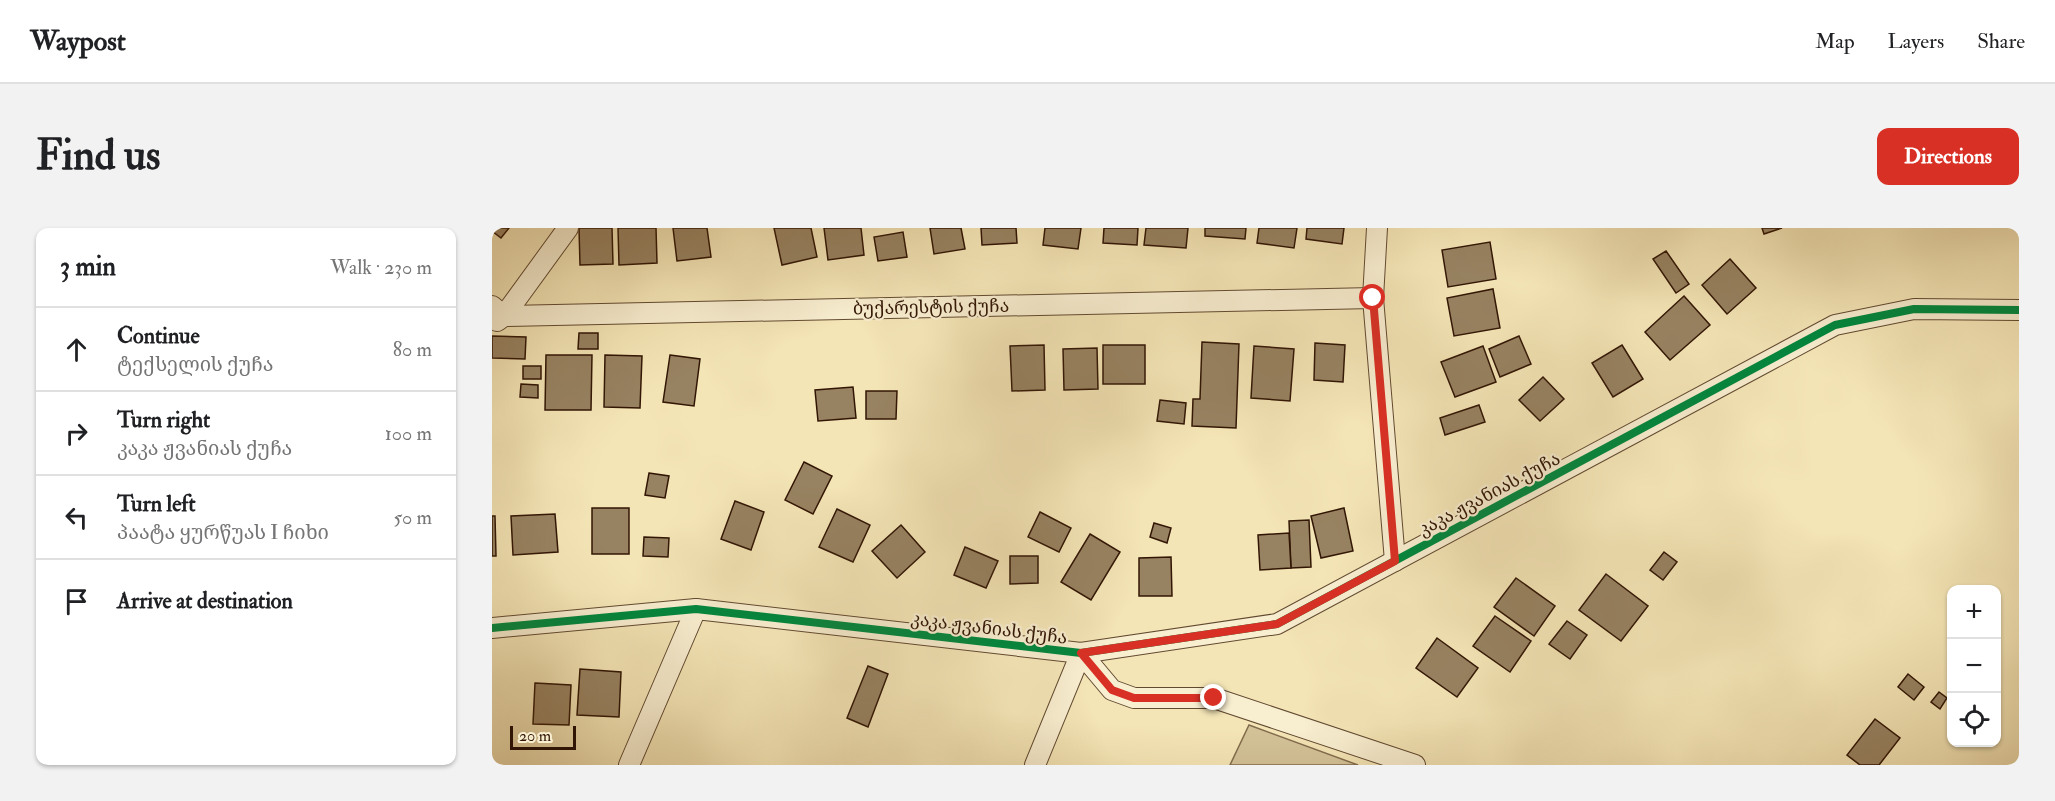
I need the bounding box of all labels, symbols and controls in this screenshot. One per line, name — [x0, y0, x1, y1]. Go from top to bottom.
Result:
text: Waypost — [30, 24, 126, 59]
text: Map — [1815, 28, 1855, 55]
text: Layers — [1888, 28, 1944, 55]
text: Share — [1977, 28, 2025, 55]
button: Directions — [1877, 128, 2019, 185]
text: Find us — [36, 130, 160, 182]
text: 3 min — [60, 251, 116, 283]
text: Walk · 230 m — [330, 255, 432, 280]
route start — [1359, 284, 1385, 310]
street label: ბუქარესტის ქუჩა — [853, 295, 1009, 320]
text: Continue — [117, 322, 200, 350]
icon: ahead — [60, 333, 93, 366]
text: 80 m — [393, 337, 432, 362]
text: ტექსელის ქუჩა — [117, 352, 274, 377]
text: Turn right — [117, 406, 210, 434]
icon: right — [60, 417, 93, 450]
text: 100 m — [385, 421, 432, 446]
text: კაკა ჟვანიას ქუჩა — [117, 436, 292, 461]
street label: კაკა ჟვანიას ქუჩა — [1414, 447, 1564, 542]
text: Turn left — [117, 490, 196, 518]
icon: left — [60, 501, 93, 534]
text: 50 m — [393, 505, 432, 530]
text: პაატა ყურწუას I ჩიხი — [117, 520, 329, 545]
icon: arrive — [60, 585, 93, 618]
map controls — [1947, 585, 2001, 747]
button: + — [1947, 585, 2001, 639]
text: Arrive at destination — [117, 587, 293, 615]
street label: კაკა ჟვანიას ქუჩა — [909, 607, 1069, 650]
button: − — [1947, 639, 2001, 693]
route end — [1200, 684, 1226, 710]
button: locate — [1947, 693, 2001, 747]
scale bar — [510, 723, 576, 750]
text: 20 m — [519, 726, 551, 746]

